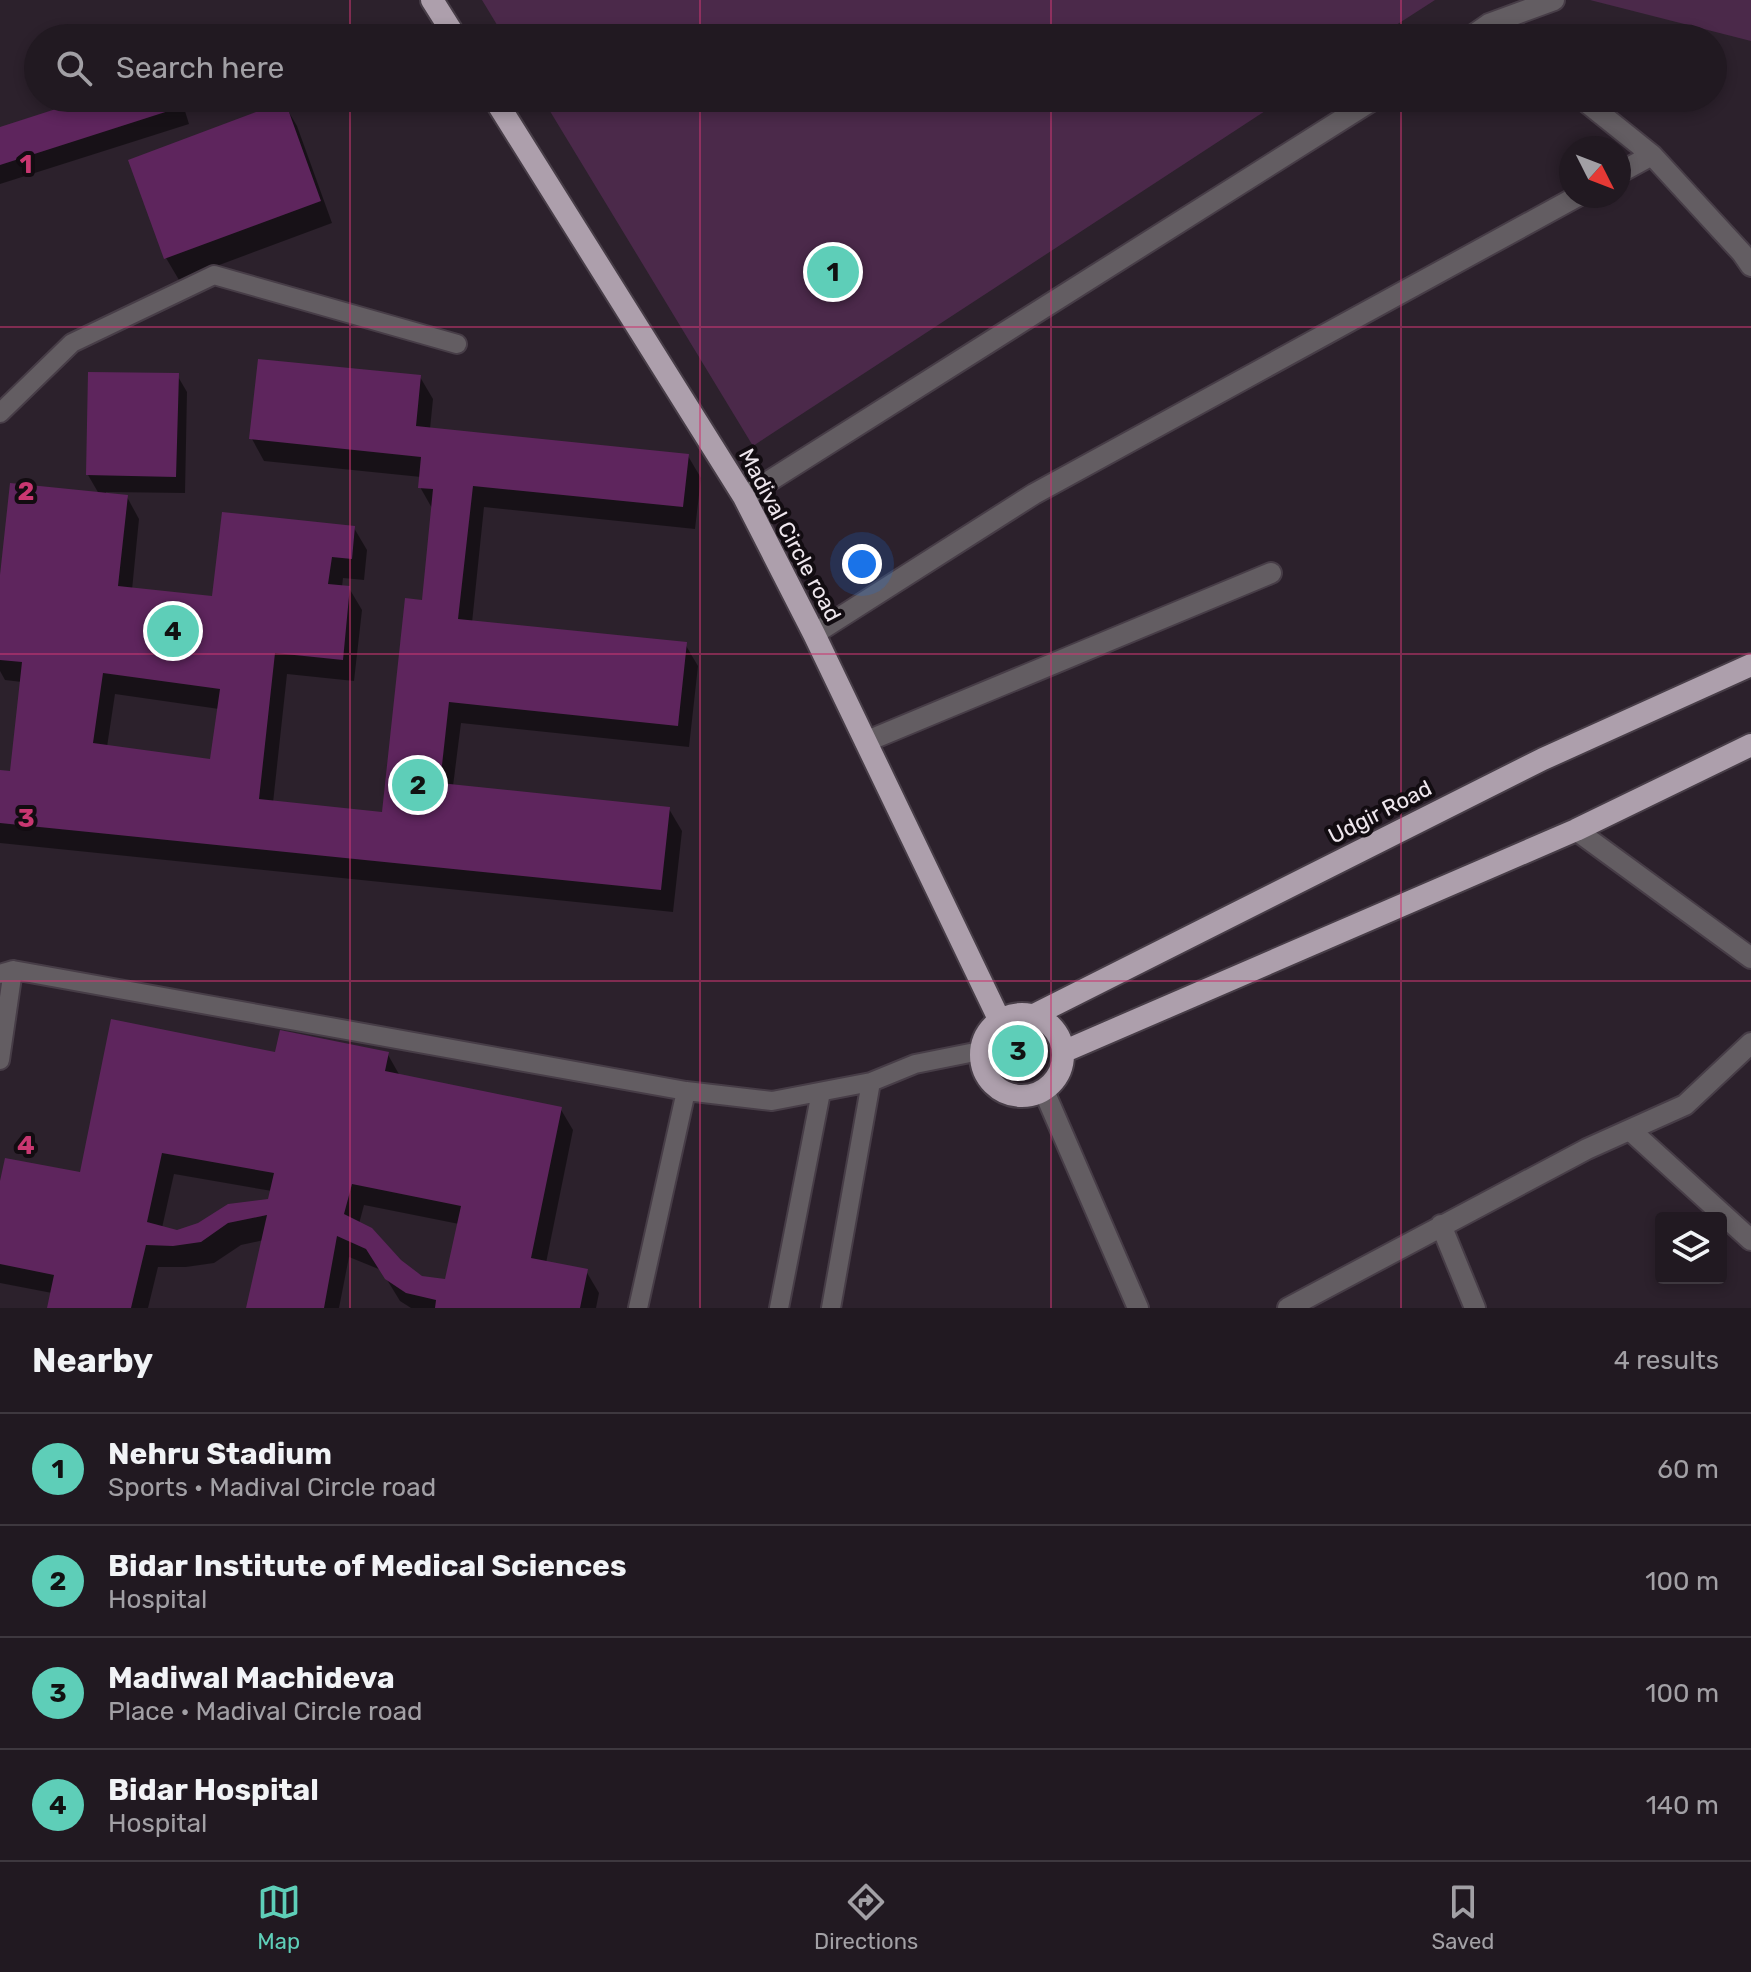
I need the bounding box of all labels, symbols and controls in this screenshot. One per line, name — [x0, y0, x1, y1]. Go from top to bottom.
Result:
search box — [24, 24, 1727, 112]
icon: search — [52, 46, 96, 90]
text: Search here — [116, 50, 284, 86]
north arrow — [1559, 136, 1631, 208]
text: 1 — [20, 149, 32, 180]
pin: 1 — [807, 242, 859, 302]
street label: Madival Circle road — [733, 444, 847, 626]
text: 2 — [18, 476, 34, 507]
your location — [842, 544, 882, 584]
pin: 4 — [147, 601, 199, 661]
pin: 2 — [392, 755, 444, 815]
street label: Udgir Road — [1324, 774, 1436, 850]
text: 3 — [17, 803, 35, 834]
pin: 3 — [992, 1021, 1044, 1081]
text: 4 — [17, 1130, 35, 1161]
map controls — [1655, 1212, 1727, 1284]
button: layers — [1655, 1212, 1727, 1284]
text: Nearby — [32, 1340, 153, 1381]
text: 4 results — [1614, 1345, 1719, 1376]
text: Nehru Stadium — [108, 1436, 332, 1472]
text: 1 — [52, 1454, 64, 1485]
text: 60 m — [1657, 1454, 1719, 1485]
text: Sports · Madival Circle road — [108, 1472, 436, 1503]
text: Bidar Institute of Medical Sciences — [108, 1548, 627, 1584]
text: 2 — [50, 1566, 66, 1597]
text: 100 m — [1645, 1566, 1719, 1597]
text: Hospital — [108, 1584, 207, 1615]
text: Madiwal Machideva — [108, 1660, 395, 1696]
text: 3 — [49, 1678, 67, 1709]
text: 100 m — [1645, 1678, 1719, 1709]
text: Place · Madival Circle road — [108, 1696, 422, 1727]
text: Bidar Hospital — [108, 1772, 319, 1808]
text: 4 — [49, 1790, 67, 1821]
text: 140 m — [1646, 1790, 1719, 1821]
text: Hospital — [108, 1808, 207, 1839]
tab: Map — [257, 1880, 301, 1955]
tab: Directions — [814, 1880, 918, 1955]
tab: Saved — [1432, 1880, 1494, 1955]

